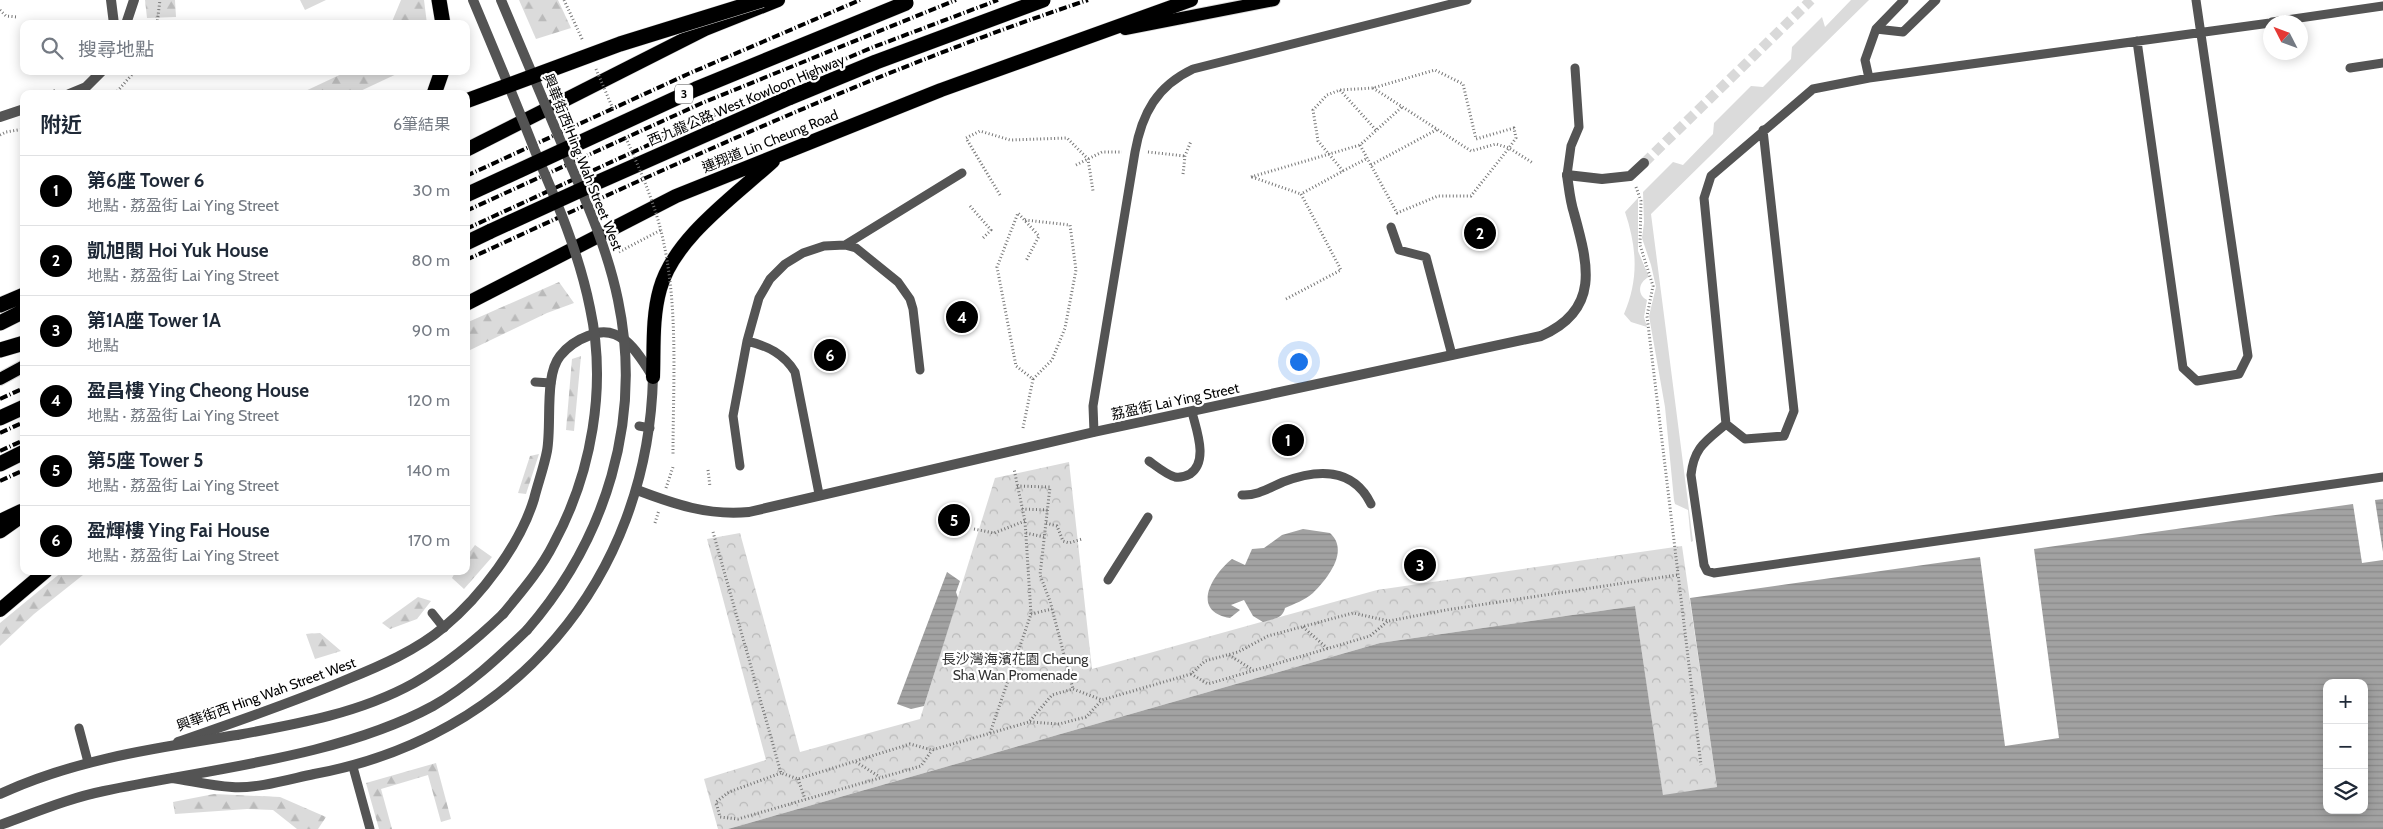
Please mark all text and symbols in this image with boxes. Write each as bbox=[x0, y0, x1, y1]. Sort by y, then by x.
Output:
north arrow bbox=[2263, 15, 2308, 60]
search box bbox=[20, 20, 470, 75]
icon: search bbox=[38, 34, 66, 62]
text: 搜尋地點 bbox=[78, 38, 154, 61]
street label: 西九龍公路 West Kowloon Highway bbox=[645, 50, 847, 150]
street label: 興華街西 Hing Wah Street West bbox=[539, 71, 627, 253]
road number: 3 bbox=[675, 85, 693, 104]
street label: 連翔道 Lin Cheung Road bbox=[699, 105, 841, 177]
text: 附近 bbox=[40, 112, 82, 137]
text: 6筆結果 bbox=[393, 115, 450, 134]
text: 第6座 Tower 6 bbox=[87, 169, 205, 192]
text: 1 bbox=[53, 181, 59, 200]
text: 30 m bbox=[413, 181, 450, 200]
text: 地點 · 荔盈街 Lai Ying Street bbox=[87, 196, 279, 215]
pin: 2 bbox=[1464, 214, 1496, 252]
text: 凱旭閣 Hoi Yuk House bbox=[87, 239, 269, 262]
text: 2 bbox=[52, 251, 60, 270]
text: 80 m bbox=[412, 251, 450, 270]
text: 地點 · 荔盈街 Lai Ying Street bbox=[87, 266, 279, 285]
pin: 4 bbox=[946, 298, 978, 336]
text: 第1A座 Tower 1A bbox=[87, 309, 221, 332]
text: 3 bbox=[52, 321, 60, 340]
text: 90 m bbox=[412, 321, 450, 340]
text: 地點 bbox=[87, 336, 119, 355]
pin: 6 bbox=[814, 336, 846, 374]
your location bbox=[1286, 349, 1312, 375]
text: 盈昌樓 Ying Cheong House bbox=[87, 379, 309, 402]
street label: 荔盈街 Lai Ying Street bbox=[1109, 379, 1241, 423]
text: 4 bbox=[51, 391, 61, 410]
text: 120 m bbox=[408, 391, 450, 410]
text: 地點 · 荔盈街 Lai Ying Street bbox=[87, 406, 279, 425]
pin: 1 bbox=[1272, 421, 1304, 459]
text: 第5座 Tower 5 bbox=[87, 449, 204, 472]
text: 5 bbox=[52, 461, 60, 480]
text: 140 m bbox=[407, 461, 450, 480]
text: 地點 · 荔盈街 Lai Ying Street bbox=[87, 476, 279, 495]
pin: 5 bbox=[938, 501, 970, 539]
text: 盈輝樓 Ying Fai House bbox=[87, 519, 270, 542]
text: 6 bbox=[52, 531, 61, 550]
text: 170 m bbox=[408, 531, 450, 550]
text: 地點 · 荔盈街 Lai Ying Street bbox=[87, 546, 279, 565]
pin: 3 bbox=[1404, 546, 1436, 584]
park label: 長沙灣海濱花園 Cheung Sha Wan Promenade bbox=[942, 650, 1089, 684]
street label: 興華街西 Hing Wah Street West bbox=[174, 653, 358, 735]
map controls bbox=[2323, 679, 2368, 814]
button: + bbox=[2323, 679, 2368, 724]
button: − bbox=[2323, 724, 2368, 769]
button: layers bbox=[2323, 769, 2368, 814]

